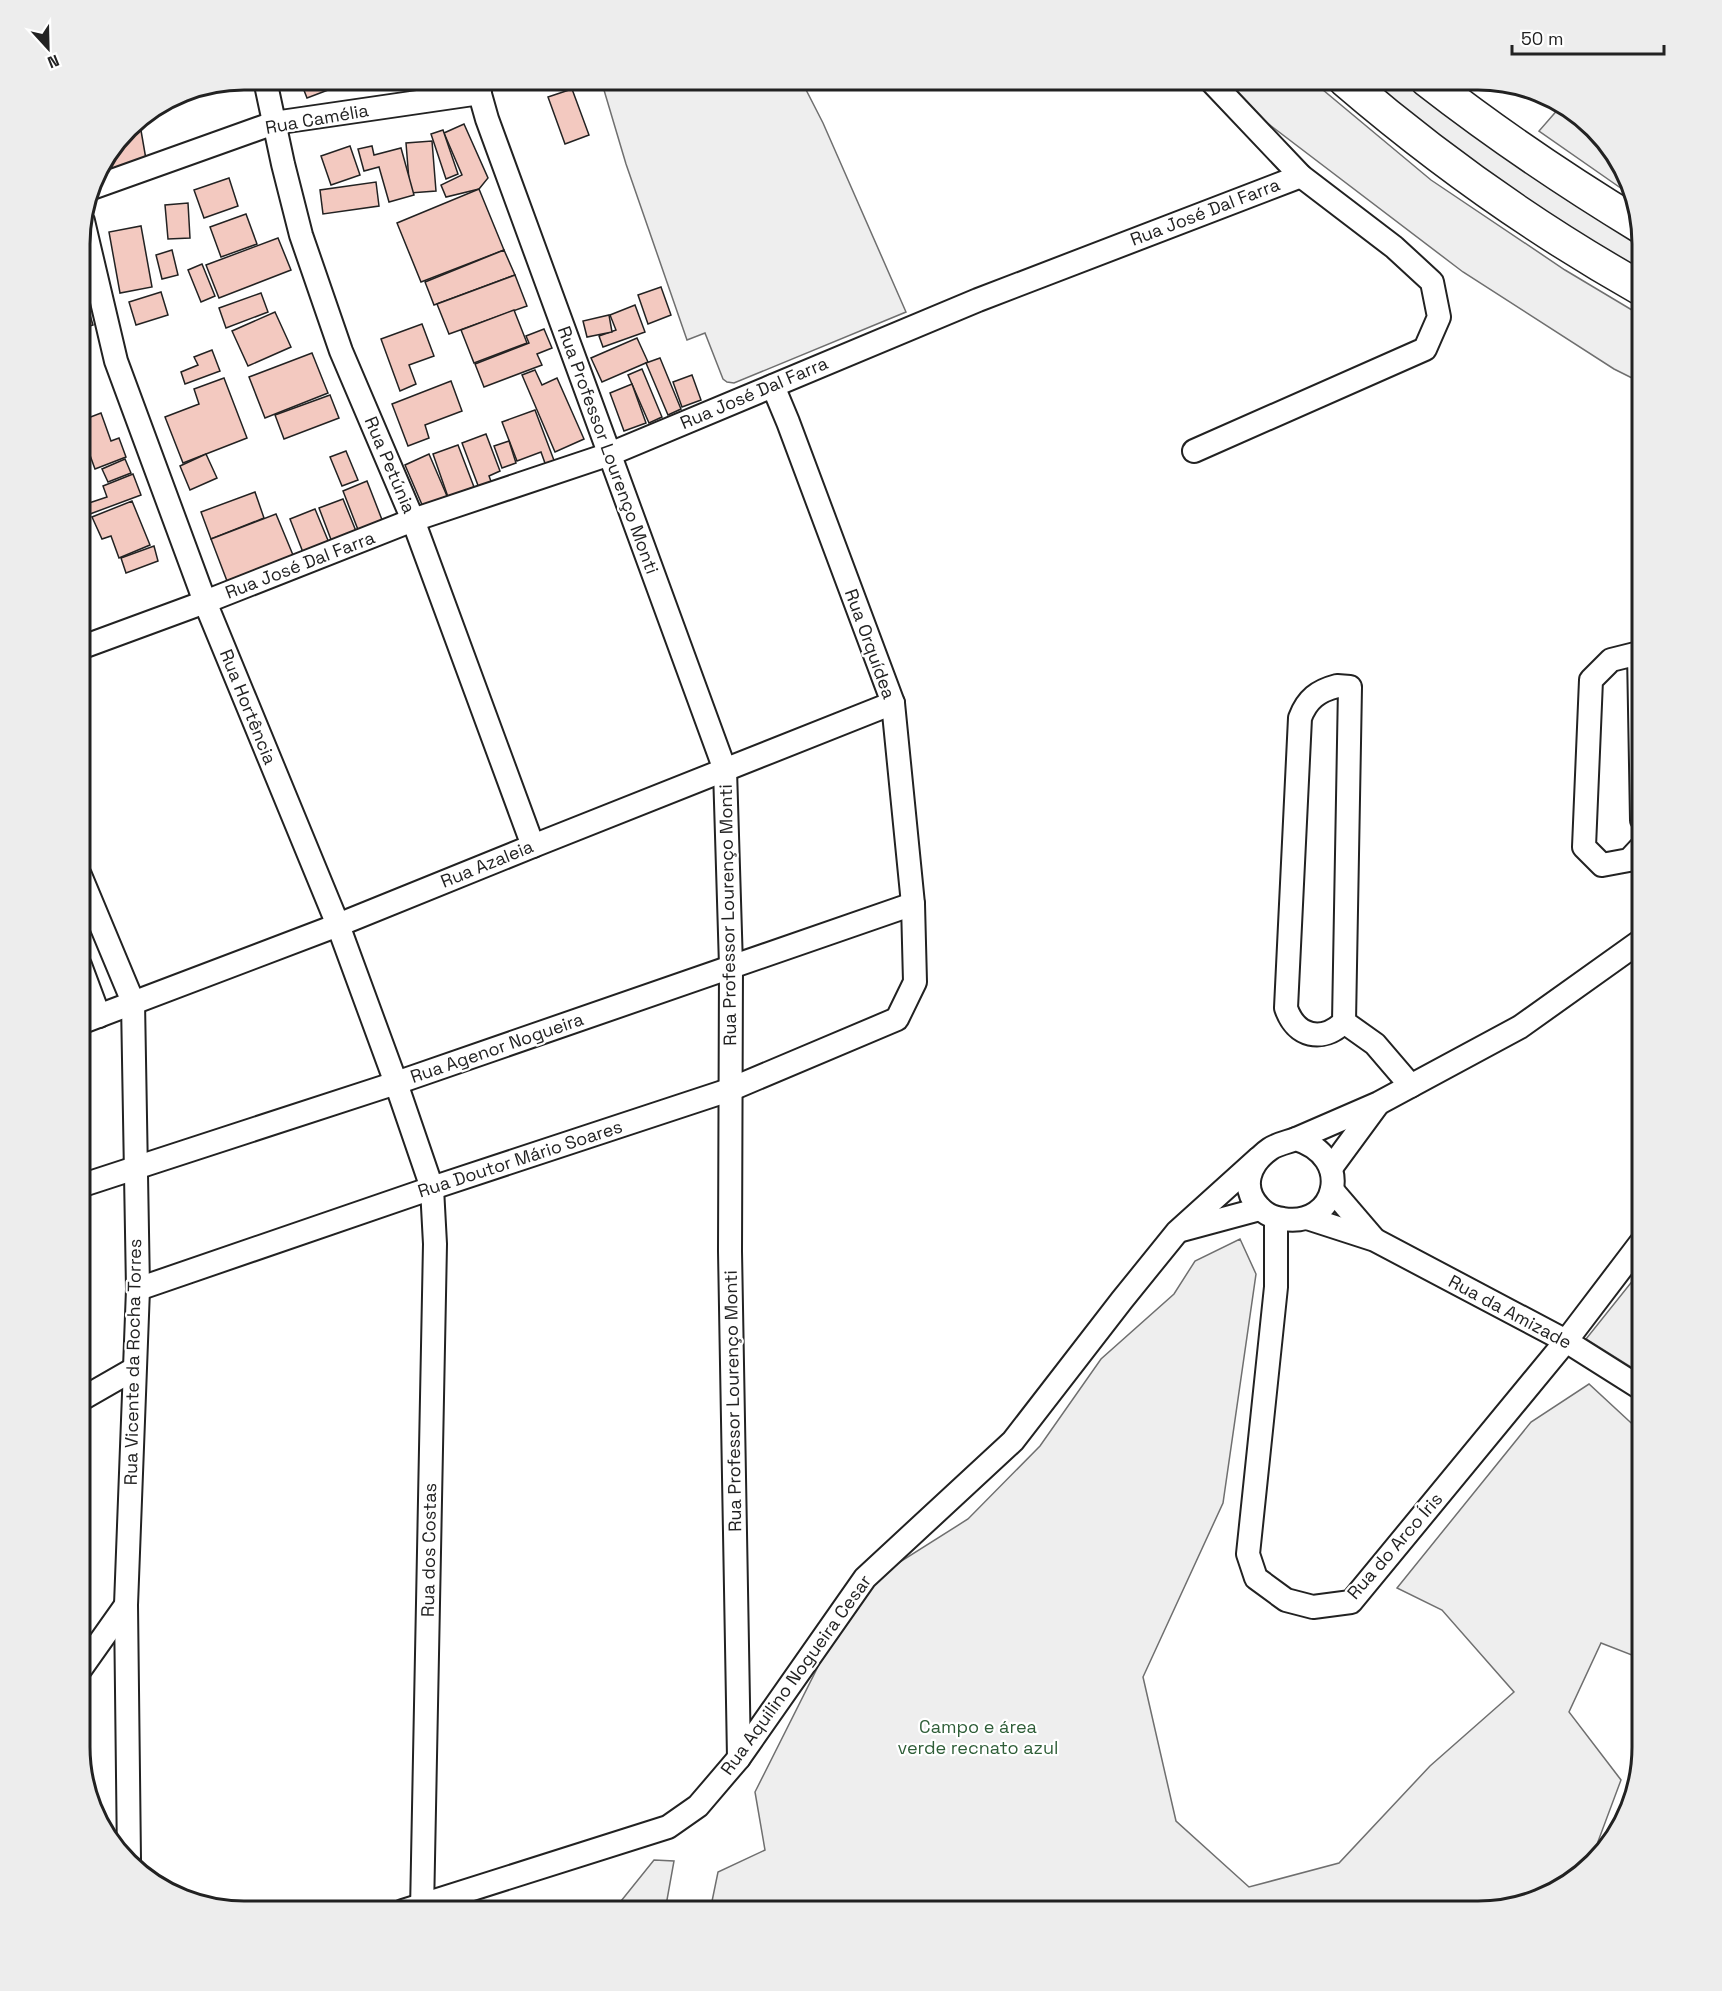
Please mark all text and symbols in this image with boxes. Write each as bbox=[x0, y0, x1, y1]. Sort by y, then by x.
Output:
north arrow bbox=[18, 18, 78, 78]
scale bar bbox=[1512, 18, 1664, 56]
text: 50 m bbox=[1521, 27, 1563, 50]
text: N bbox=[45, 50, 62, 73]
street label: Rua Camélia bbox=[263, 98, 370, 139]
street label: Rua José Dal Farra bbox=[1127, 172, 1283, 251]
street label: Rua Professor Lourenço Monti bbox=[553, 323, 664, 577]
street label: Rua José Dal Farra bbox=[676, 351, 831, 434]
street label: Rua Petúnia bbox=[360, 413, 421, 517]
street label: Rua José Dal Farra bbox=[222, 525, 378, 604]
street label: Rua Orquídea bbox=[840, 586, 901, 702]
street label: Rua Hortência bbox=[215, 646, 282, 768]
street label: Rua Professor Lourenço Monti bbox=[714, 784, 741, 1046]
street label: Rua Azaleia bbox=[437, 835, 537, 893]
street label: Rua Agenor Nogueira bbox=[407, 1007, 587, 1088]
street label: Rua Doutor Mário Soares bbox=[415, 1115, 625, 1203]
street label: Rua Vicente da Rocha Torres bbox=[119, 1238, 146, 1486]
street label: Rua da Amizade bbox=[1445, 1269, 1576, 1354]
street label: Rua Professor Lourenço Monti bbox=[719, 1270, 746, 1532]
street label: Rua dos Costas bbox=[416, 1483, 441, 1617]
street label: Rua do Arco Íris bbox=[1342, 1488, 1447, 1604]
street label: Rua Aquilino Nogueira Cesar bbox=[715, 1570, 876, 1779]
park label: Campo e área verde recnato azul bbox=[898, 1715, 1058, 1759]

